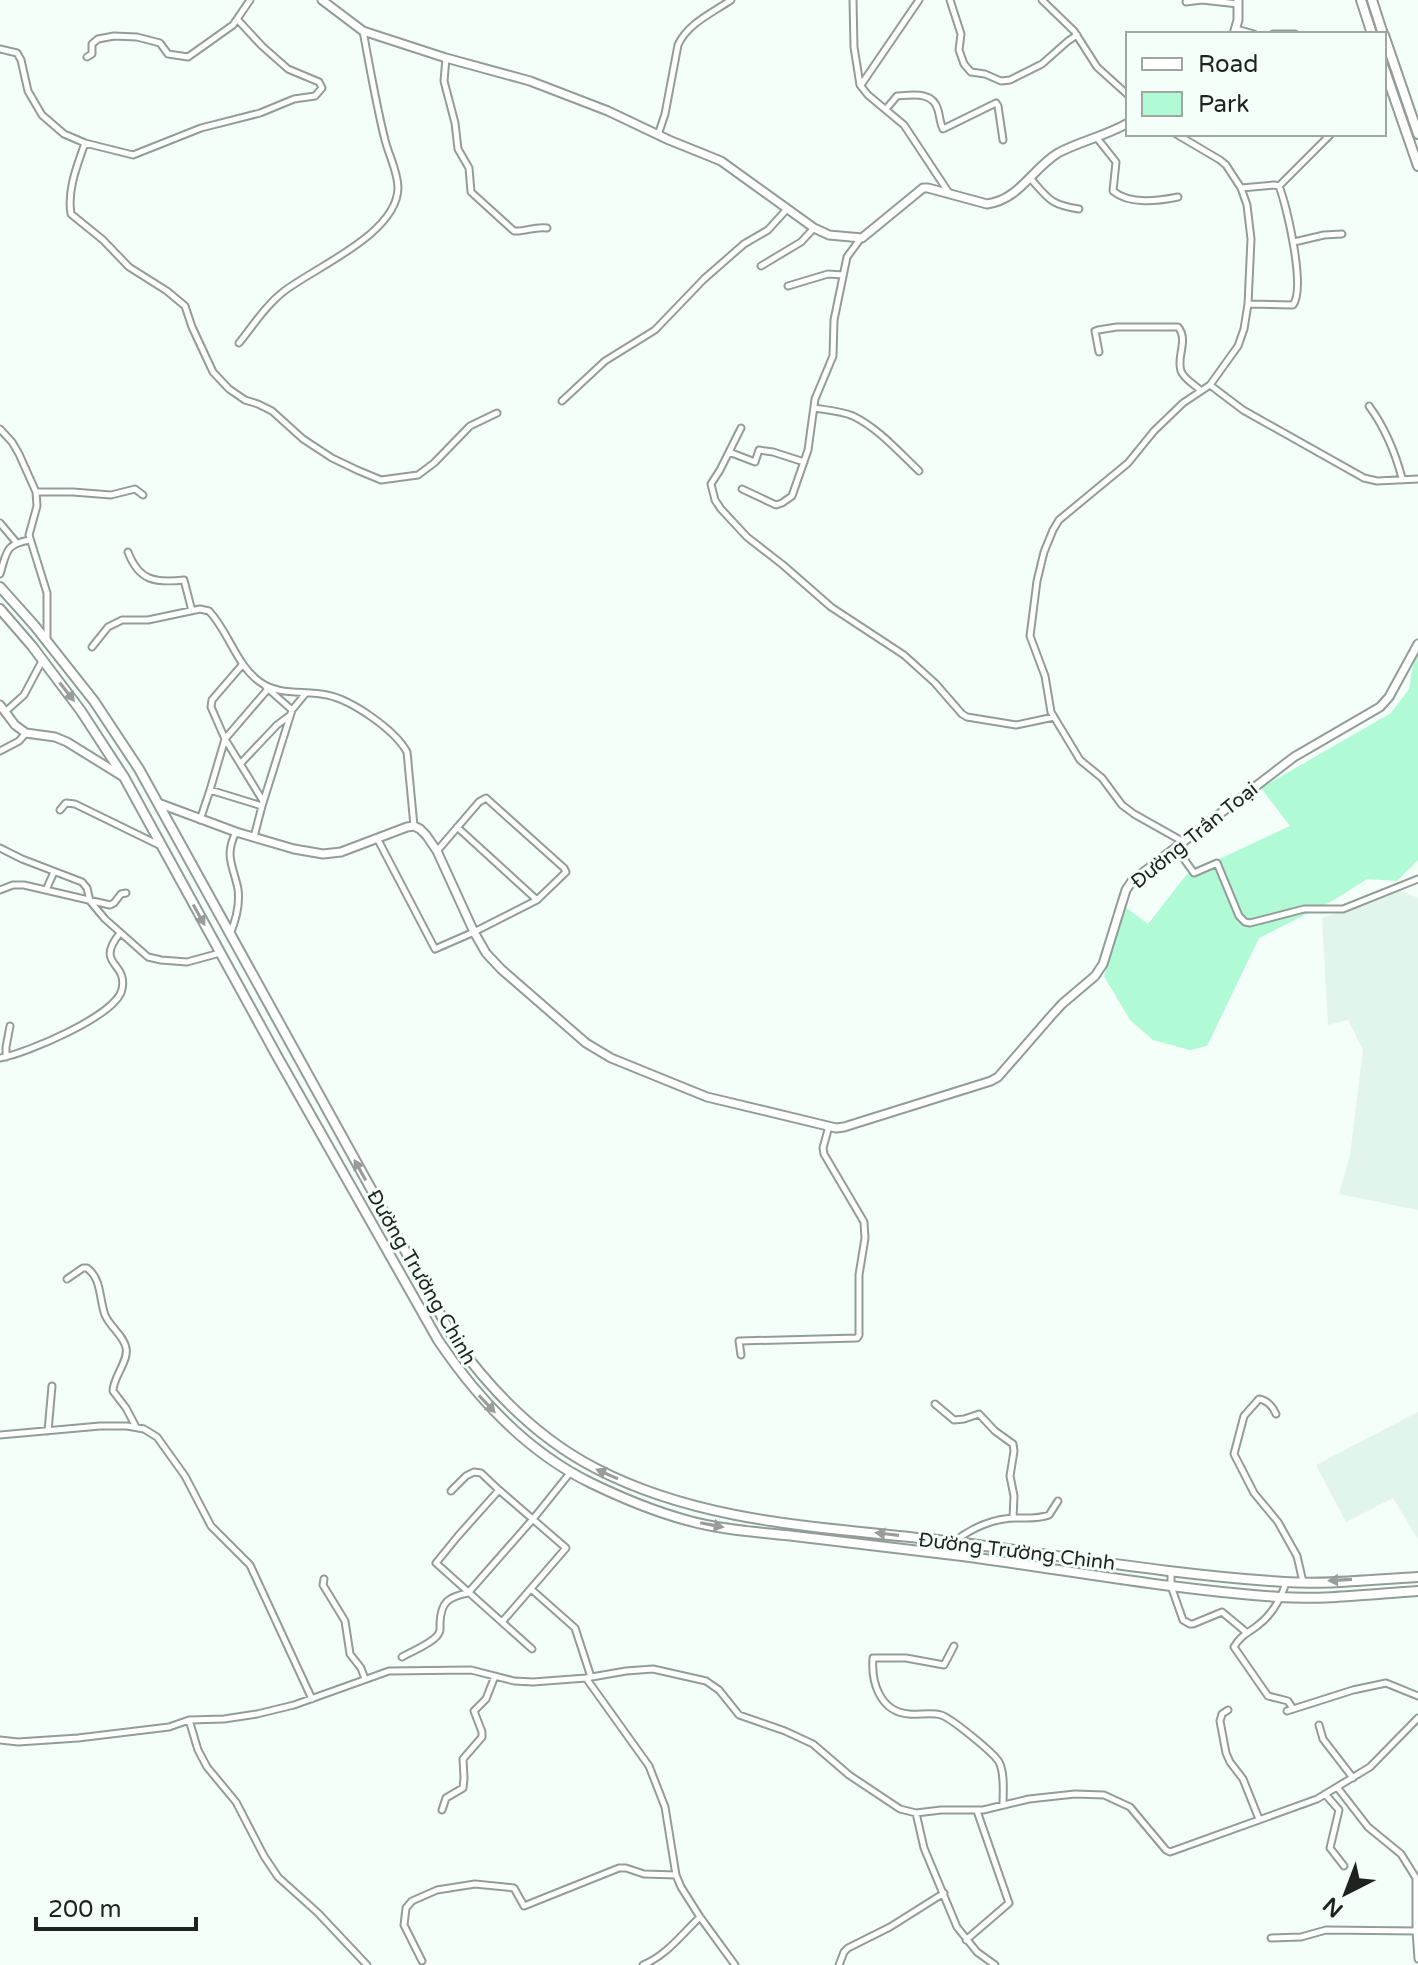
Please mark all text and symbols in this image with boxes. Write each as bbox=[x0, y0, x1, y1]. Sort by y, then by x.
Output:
legend bbox=[1126, 32, 1386, 136]
text: Road bbox=[1198, 50, 1258, 79]
text: Park bbox=[1198, 90, 1249, 119]
one-way arrow bbox=[58, 682, 74, 702]
street label: Đường Trần Toại bbox=[1126, 777, 1263, 894]
one-way arrow bbox=[192, 904, 206, 926]
one-way arrow bbox=[353, 1159, 367, 1181]
street label: Đường Trường Chinh bbox=[361, 1186, 481, 1369]
one-way arrow bbox=[478, 1394, 496, 1413]
one-way arrow bbox=[596, 1467, 619, 1481]
one-way arrow bbox=[700, 1520, 725, 1532]
one-way arrow bbox=[874, 1528, 899, 1541]
street label: Đường Trường Chinh bbox=[917, 1528, 1117, 1576]
one-way arrow bbox=[1327, 1574, 1352, 1587]
north arrow bbox=[1306, 1853, 1386, 1933]
scale bar bbox=[36, 1881, 196, 1931]
text: N bbox=[1318, 1892, 1349, 1923]
text: 200 m bbox=[48, 1895, 122, 1924]

